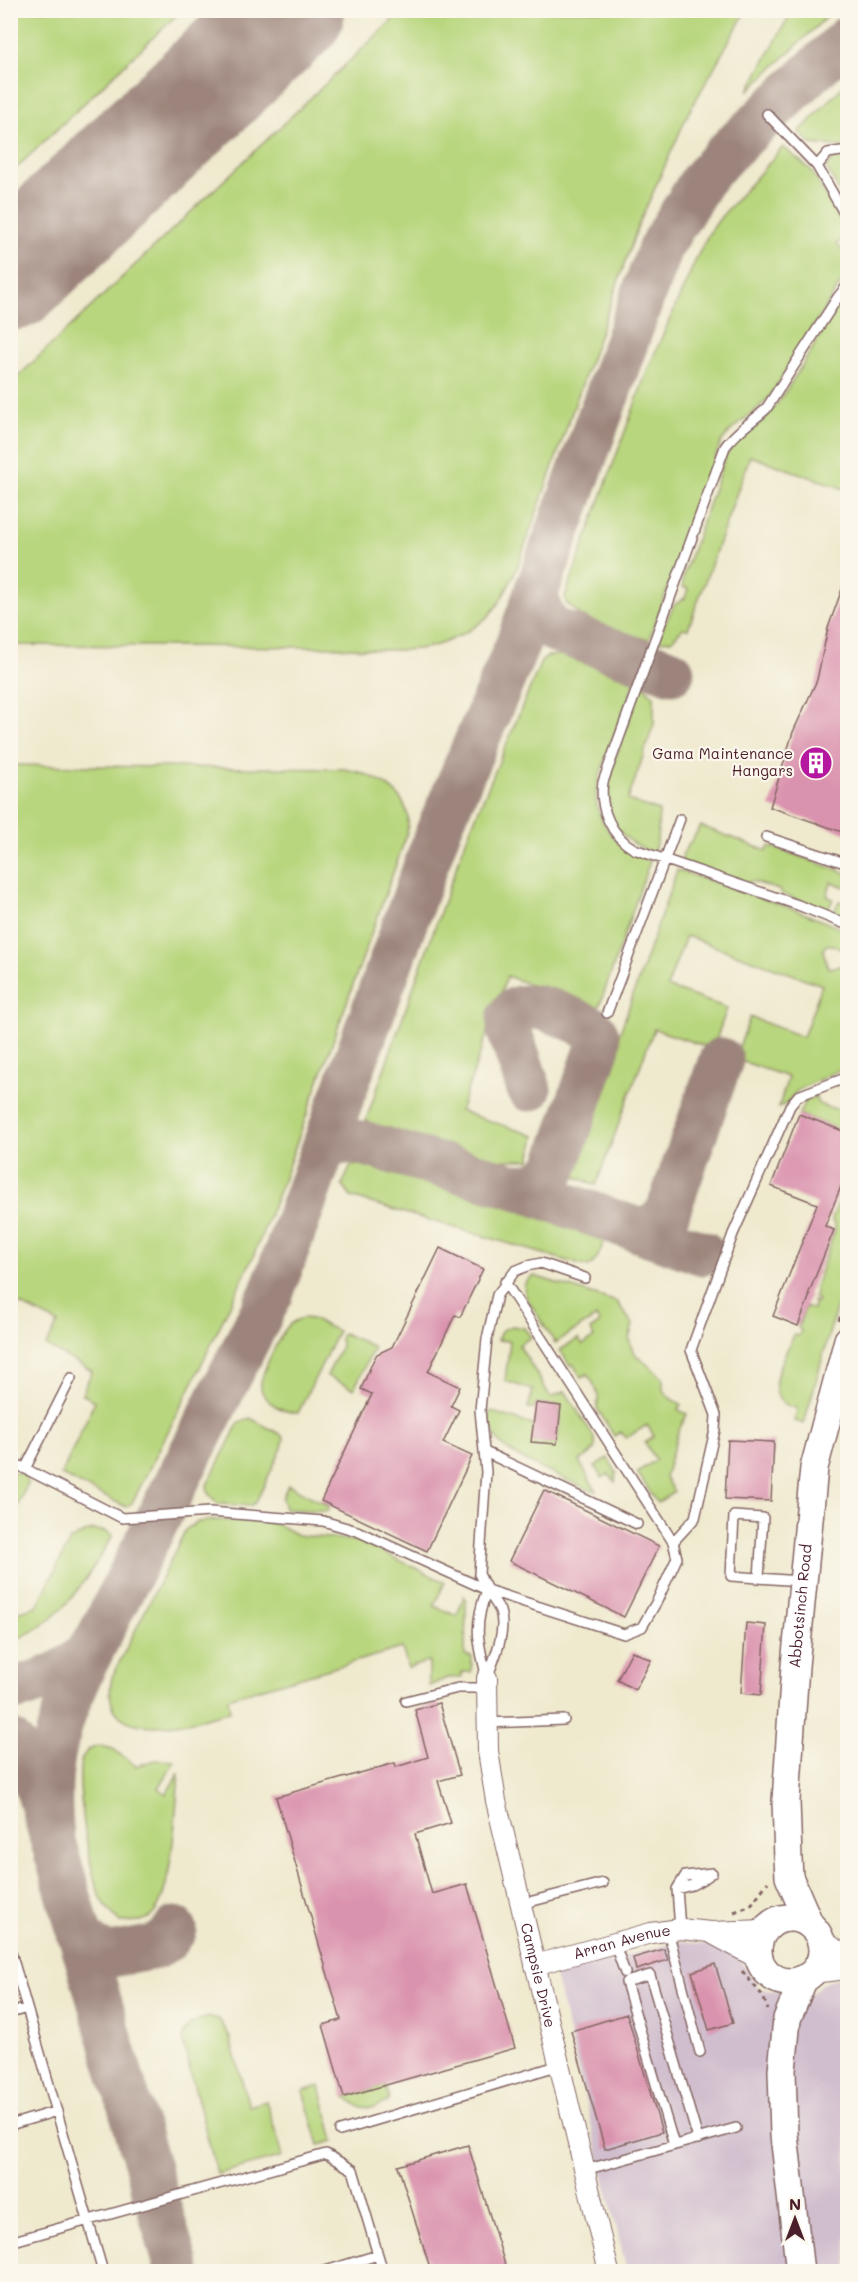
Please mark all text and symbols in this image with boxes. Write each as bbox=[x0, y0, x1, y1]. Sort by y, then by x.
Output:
place label: Gama Maintenance Hangars bbox=[652, 743, 793, 780]
building icon: Gama Maintenance Hangars bbox=[798, 745, 834, 781]
street label: Abbotsinch Road bbox=[784, 1543, 816, 1669]
street label: Arran Avenue bbox=[571, 1919, 672, 1963]
street label: Campsie Drive bbox=[517, 1921, 561, 2030]
north arrow bbox=[765, 2189, 825, 2249]
text: N bbox=[789, 2193, 801, 2214]

